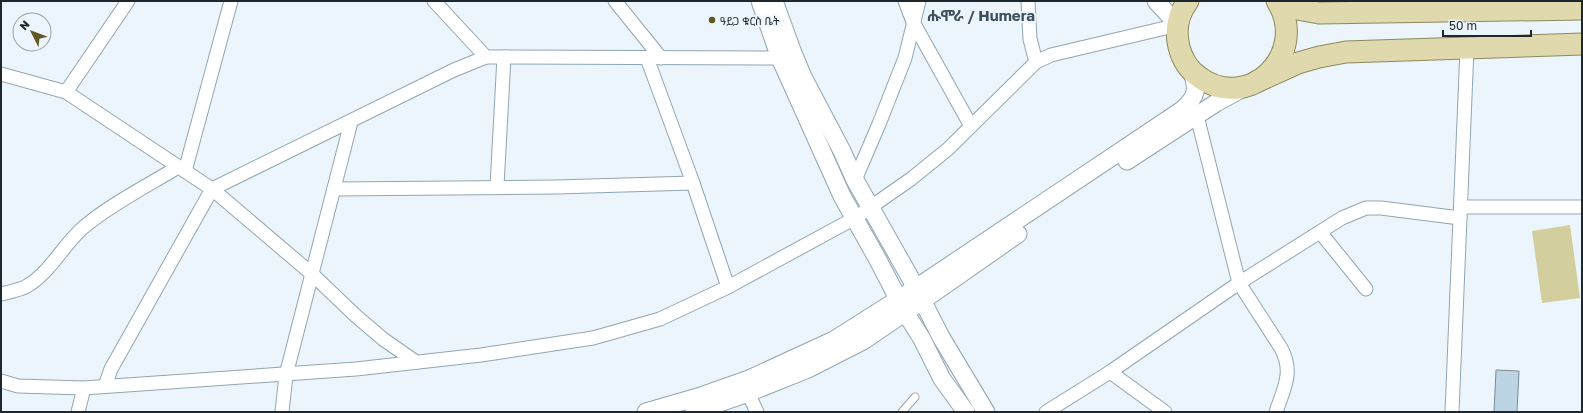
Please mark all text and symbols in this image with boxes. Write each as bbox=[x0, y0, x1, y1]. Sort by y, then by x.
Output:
district label: ሑሞራ / Humera bbox=[927, 6, 1035, 24]
north arrow bbox=[12, 12, 52, 52]
scale bar bbox=[1443, 12, 1531, 38]
place label: ዓይጋ ቁርስ ቤት bbox=[720, 14, 780, 27]
marker: ዓይጋ ቁርስ ቤት bbox=[707, 15, 717, 25]
text: N bbox=[17, 18, 32, 32]
text: 50 m bbox=[1449, 18, 1477, 33]

